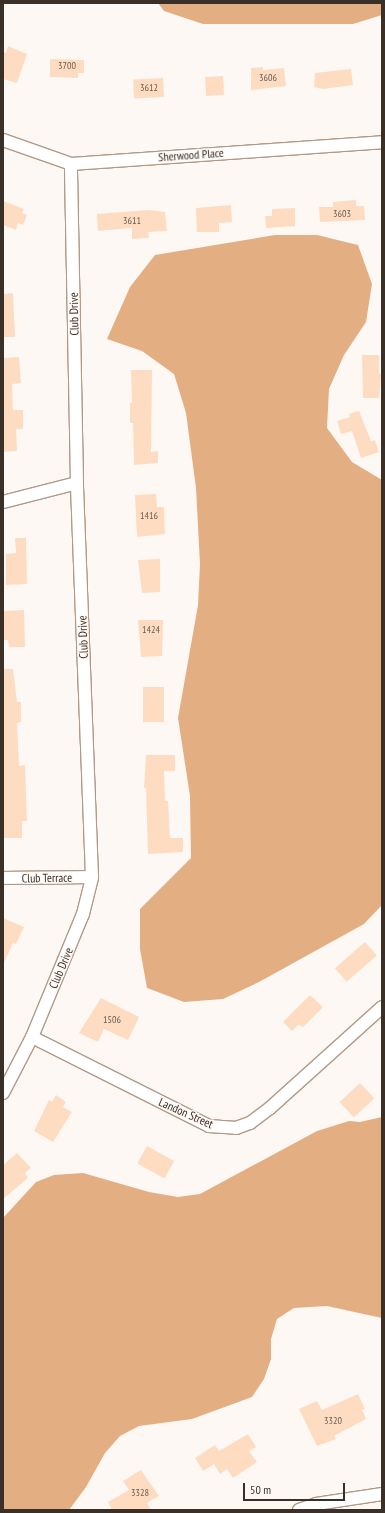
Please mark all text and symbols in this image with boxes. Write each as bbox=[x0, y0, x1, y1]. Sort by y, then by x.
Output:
house number: 3700 bbox=[58, 60, 76, 72]
house number: 3606 bbox=[259, 72, 277, 84]
house number: 3612 bbox=[140, 82, 158, 94]
street label: Sherwood Place bbox=[158, 146, 224, 164]
house number: 3603 bbox=[333, 208, 351, 220]
house number: 3611 bbox=[123, 215, 141, 227]
street label: Club Drive bbox=[66, 292, 82, 336]
house number: 1416 bbox=[140, 510, 158, 522]
street label: Club Drive bbox=[75, 615, 91, 659]
house number: 1424 bbox=[142, 624, 160, 636]
street label: Club Terrace bbox=[22, 870, 72, 886]
street label: Club Drive bbox=[46, 945, 76, 991]
house number: 1506 bbox=[103, 1014, 121, 1026]
street label: Landon Street bbox=[157, 1095, 215, 1131]
house number: 3320 bbox=[324, 1415, 342, 1427]
scale bar bbox=[245, 1475, 347, 1501]
text: 50 m bbox=[250, 1482, 271, 1497]
house number: 3328 bbox=[131, 1487, 149, 1499]

